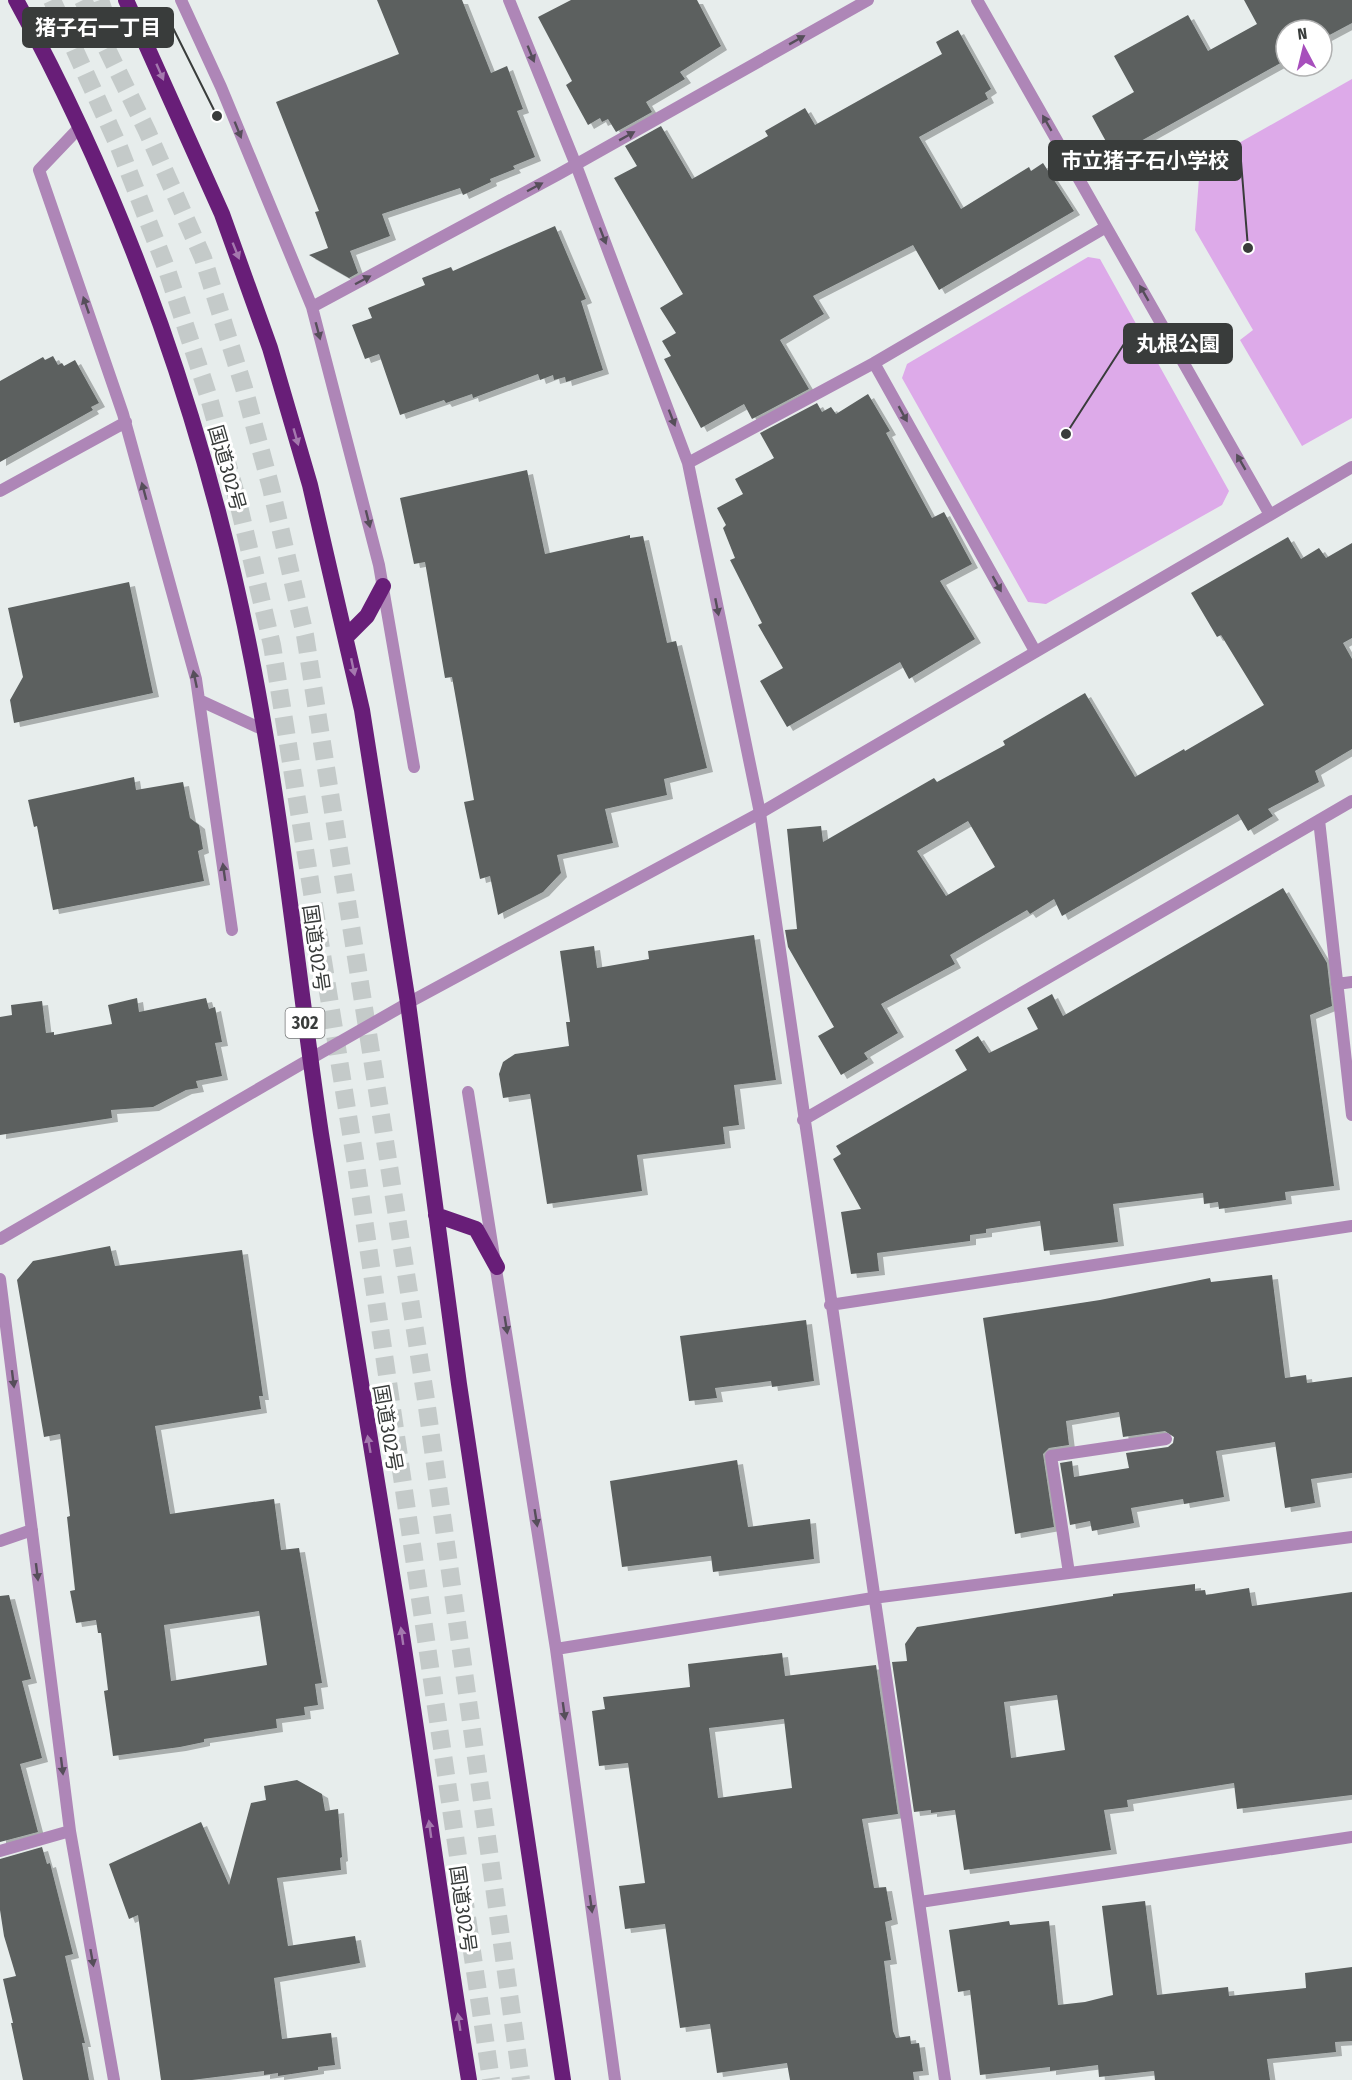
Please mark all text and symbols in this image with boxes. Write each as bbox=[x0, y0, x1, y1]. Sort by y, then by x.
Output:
callout: 猪子石一丁目 bbox=[23, 8, 173, 47]
text: 猪子石一丁目 bbox=[35, 15, 161, 41]
north arrow bbox=[1274, 18, 1334, 78]
text: N bbox=[1296, 24, 1308, 44]
one-way arrow bbox=[789, 35, 806, 45]
one-way arrow bbox=[527, 45, 536, 63]
one-way arrow bbox=[156, 63, 165, 81]
one-way arrow bbox=[1042, 114, 1052, 131]
one-way arrow bbox=[233, 122, 243, 140]
one-way arrow bbox=[619, 131, 636, 141]
callout: 市立猪子石小学校 bbox=[1049, 141, 1241, 180]
text: 市立猪子石小学校 bbox=[1061, 148, 1229, 174]
one-way arrow bbox=[527, 182, 544, 192]
one-way arrow bbox=[598, 227, 608, 245]
one-way arrow bbox=[231, 243, 241, 261]
one-way arrow bbox=[355, 275, 372, 284]
one-way arrow bbox=[1139, 284, 1149, 301]
one-way arrow bbox=[80, 296, 90, 314]
one-way arrow bbox=[314, 322, 323, 340]
callout: 丸根公園 bbox=[1124, 324, 1232, 363]
text: 丸根公園 bbox=[1136, 331, 1220, 357]
one-way arrow bbox=[898, 406, 908, 423]
one-way arrow bbox=[667, 409, 677, 427]
street label: 国道302号 bbox=[203, 422, 251, 514]
one-way arrow bbox=[292, 428, 302, 446]
one-way arrow bbox=[1236, 453, 1246, 470]
one-way arrow bbox=[139, 482, 149, 500]
one-way arrow bbox=[363, 510, 373, 529]
one-way arrow bbox=[992, 576, 1003, 592]
one-way arrow bbox=[713, 598, 722, 617]
one-way arrow bbox=[348, 658, 358, 676]
one-way arrow bbox=[190, 669, 199, 688]
one-way arrow bbox=[219, 862, 228, 881]
street label: 国道302号 bbox=[298, 903, 334, 993]
road number: 302 bbox=[286, 1008, 324, 1038]
one-way arrow bbox=[502, 1315, 511, 1334]
one-way arrow bbox=[8, 1369, 17, 1388]
street label: 国道302号 bbox=[369, 1383, 407, 1473]
one-way arrow bbox=[364, 1435, 373, 1454]
one-way arrow bbox=[531, 1508, 540, 1527]
one-way arrow bbox=[33, 1563, 42, 1582]
one-way arrow bbox=[397, 1627, 406, 1646]
one-way arrow bbox=[560, 1701, 569, 1720]
one-way arrow bbox=[57, 1756, 66, 1775]
one-way arrow bbox=[426, 1820, 435, 1839]
street label: 国道302号 bbox=[445, 1864, 481, 1954]
one-way arrow bbox=[586, 1894, 595, 1913]
one-way arrow bbox=[88, 1949, 97, 1968]
one-way arrow bbox=[455, 2013, 464, 2032]

